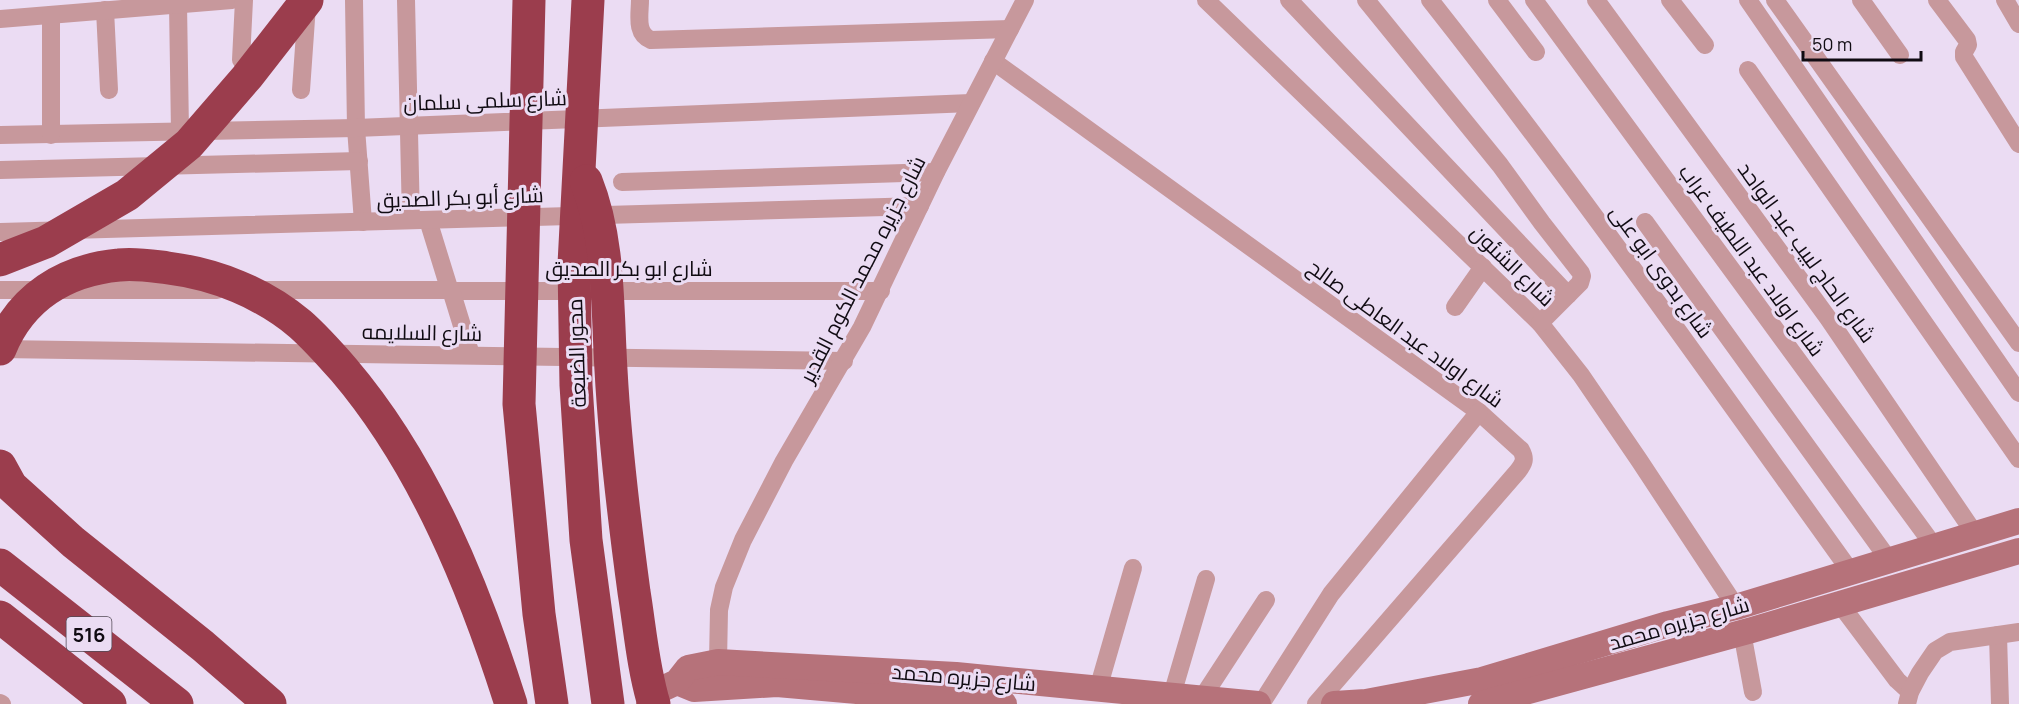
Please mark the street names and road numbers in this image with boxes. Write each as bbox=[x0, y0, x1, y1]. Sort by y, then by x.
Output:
street label: شارع سلمى سلمان bbox=[403, 83, 567, 118]
street label: شارع جزيره محمد الكوم القدير bbox=[792, 151, 932, 389]
street label: شارع الحاج لبيب عبد الواحد bbox=[1731, 156, 1882, 349]
street label: شارع اولاد عبد اللطيف غراب bbox=[1672, 158, 1831, 362]
street label: شارع أبو بكر الصديق bbox=[376, 180, 544, 215]
street label: شارع بدوى ابو على bbox=[1603, 199, 1720, 344]
street label: شارع الشئون bbox=[1464, 218, 1561, 313]
street label: شارع اولاد عبد العاطى صالح bbox=[1302, 252, 1510, 414]
street label: شارع ابو بكر الصديق bbox=[545, 254, 713, 283]
street label: محور الضبعة bbox=[560, 298, 592, 408]
street label: شارع السلايمه bbox=[362, 317, 482, 348]
street label: شارع جزيره محمد bbox=[1606, 590, 1753, 657]
road number: 516 bbox=[66, 617, 112, 651]
street label: شارع جزيره محمد bbox=[891, 657, 1037, 698]

